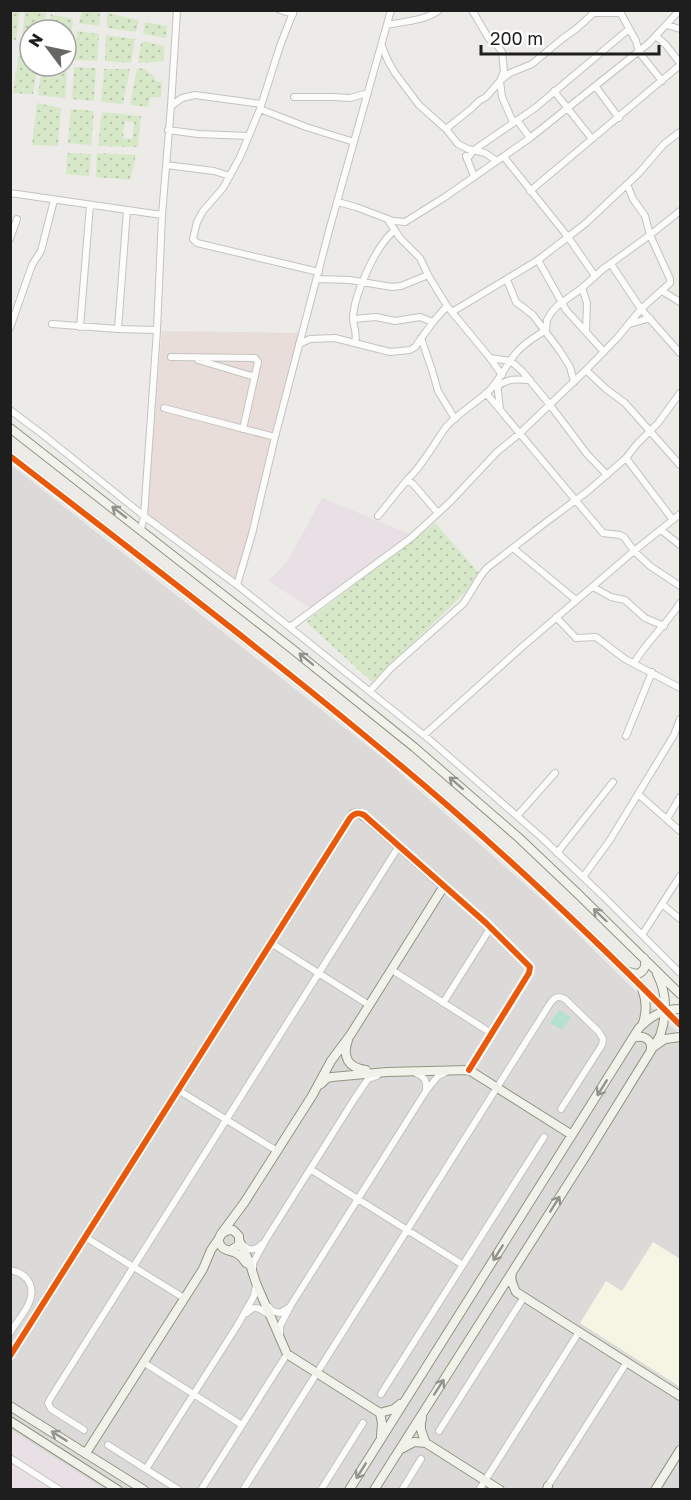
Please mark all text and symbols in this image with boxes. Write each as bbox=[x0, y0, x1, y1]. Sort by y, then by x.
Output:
north arrow bbox=[18, 18, 78, 78]
scale bar bbox=[481, 18, 660, 56]
text: 200 m bbox=[490, 27, 543, 49]
text: N bbox=[24, 30, 47, 51]
one-way arrow bbox=[112, 506, 128, 519]
one-way arrow bbox=[298, 652, 314, 665]
one-way arrow bbox=[449, 776, 464, 790]
one-way arrow bbox=[592, 907, 607, 922]
one-way arrow bbox=[595, 1079, 607, 1096]
one-way arrow bbox=[549, 1197, 561, 1213]
one-way arrow bbox=[491, 1244, 503, 1261]
one-way arrow bbox=[433, 1379, 445, 1396]
one-way arrow bbox=[51, 1430, 68, 1442]
one-way arrow bbox=[354, 1463, 367, 1480]

